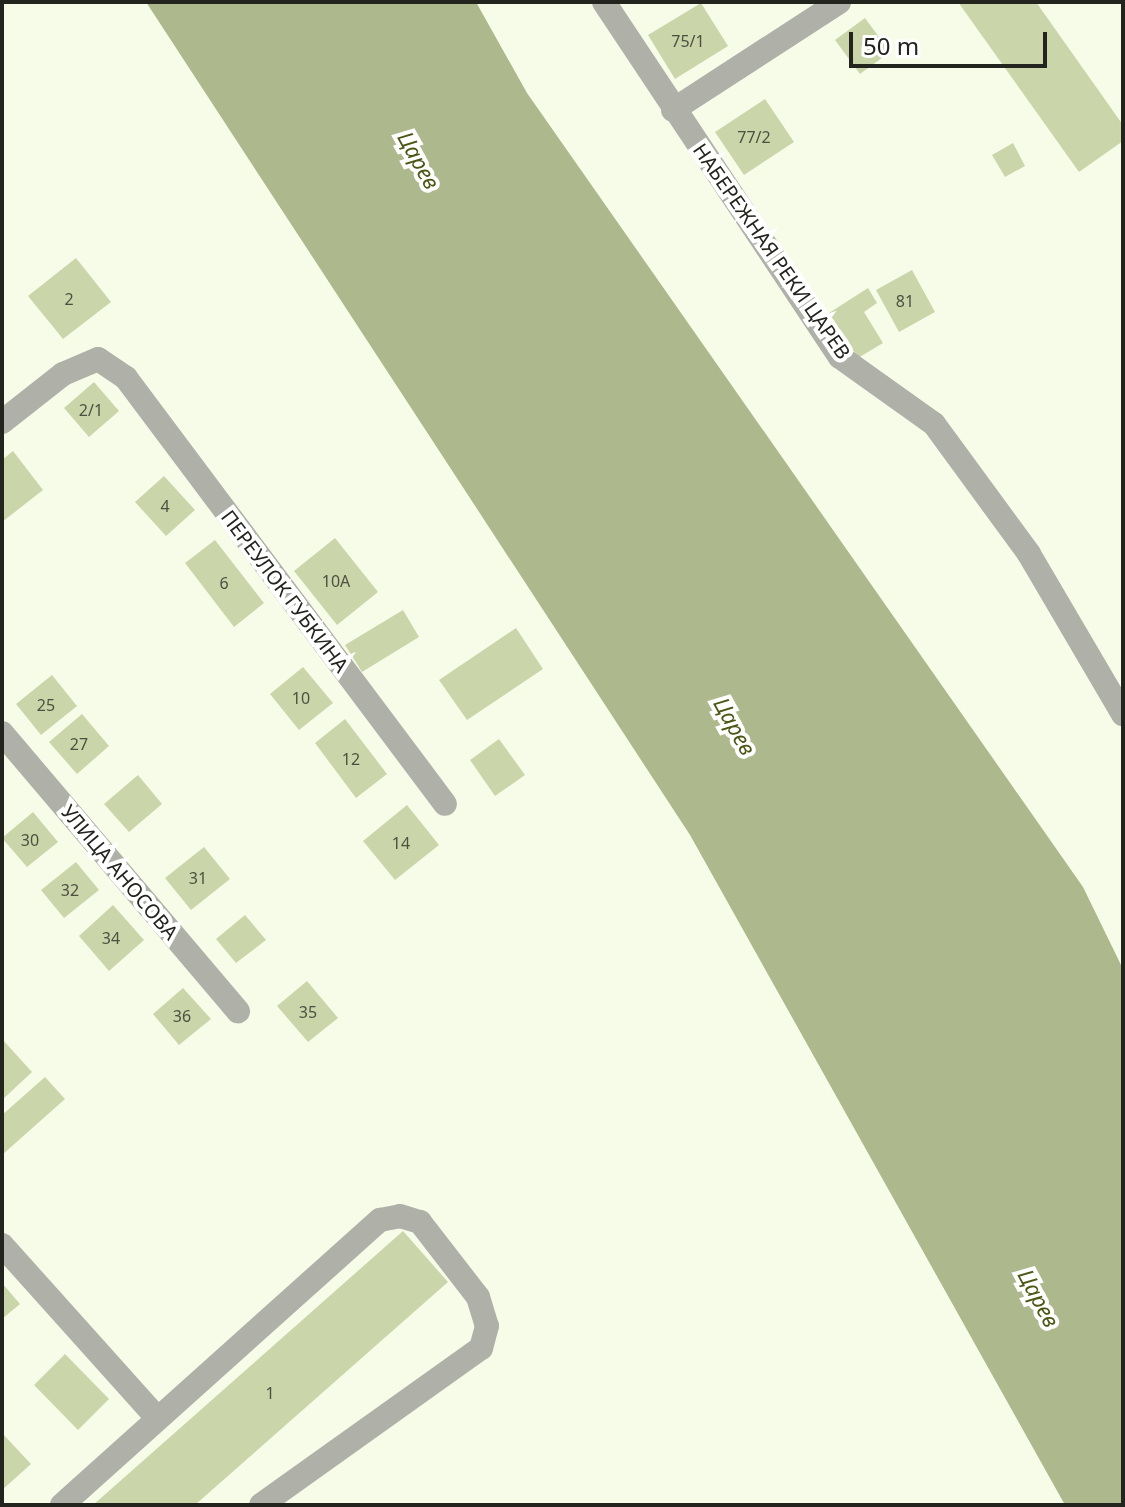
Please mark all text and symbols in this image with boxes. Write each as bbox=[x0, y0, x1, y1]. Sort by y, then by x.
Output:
scale bar bbox=[853, 16, 1051, 66]
text: 50 m bbox=[863, 29, 919, 62]
house number: 75/1 bbox=[671, 31, 705, 51]
water label: Царев bbox=[392, 127, 446, 193]
house number: 77/2 bbox=[737, 127, 771, 147]
street label: НАБЕРЕЖНАЯ РЕКИ ЦАРЕВ bbox=[688, 139, 856, 363]
house number: 2 bbox=[64, 289, 74, 309]
house number: 81 bbox=[896, 291, 914, 311]
house number: 2/1 bbox=[79, 400, 103, 420]
house number: 4 bbox=[160, 496, 170, 516]
street label: ПЕРЕУЛОК ГУБКИНА bbox=[216, 505, 354, 677]
house number: 10А bbox=[322, 571, 350, 591]
house number: 6 bbox=[219, 573, 229, 593]
house number: 10 bbox=[292, 688, 310, 708]
water label: Царев bbox=[708, 693, 762, 759]
house number: 25 bbox=[37, 695, 55, 715]
house number: 27 bbox=[70, 734, 88, 754]
house number: 12 bbox=[342, 749, 360, 769]
street label: УЛИЦА АНОСОВА bbox=[57, 800, 183, 944]
house number: 30 bbox=[21, 830, 39, 850]
house number: 14 bbox=[392, 833, 410, 853]
house number: 31 bbox=[189, 868, 207, 888]
house number: 32 bbox=[61, 880, 79, 900]
house number: 34 bbox=[102, 928, 120, 948]
house number: 35 bbox=[299, 1002, 317, 1022]
house number: 36 bbox=[173, 1006, 191, 1026]
water label: Царев bbox=[1013, 1264, 1065, 1332]
house number: 1 bbox=[265, 1383, 275, 1403]

